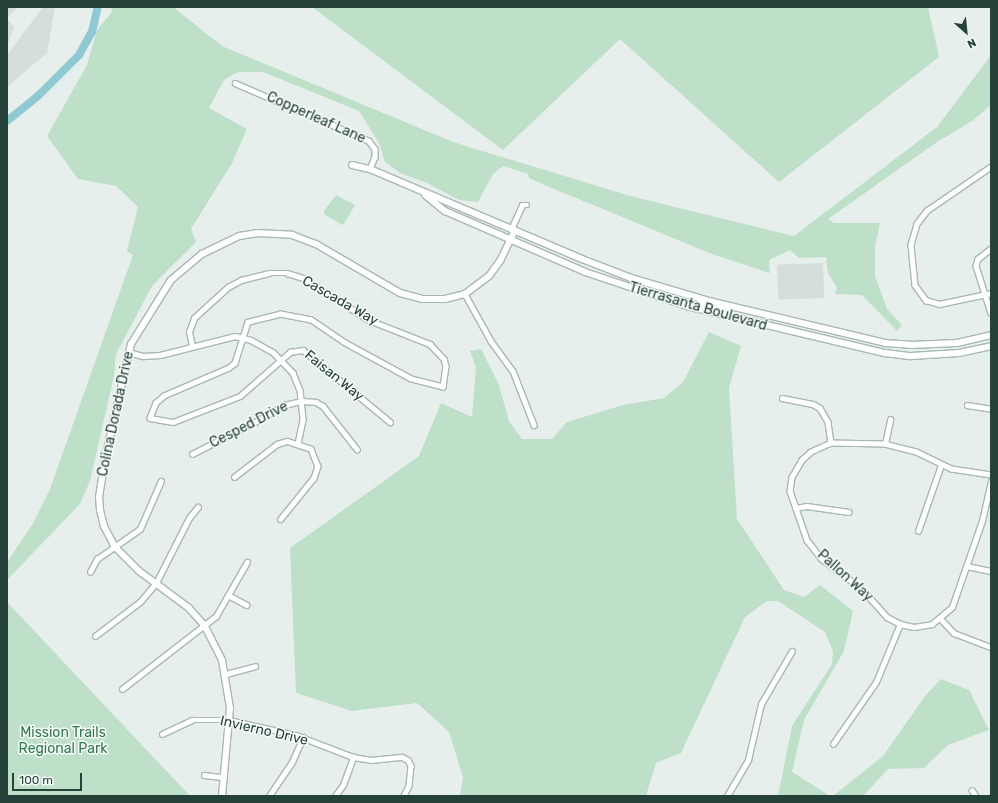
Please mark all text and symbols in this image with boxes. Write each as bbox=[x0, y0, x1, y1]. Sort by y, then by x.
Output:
north arrow bbox=[946, 12, 986, 52]
text: N bbox=[965, 36, 978, 51]
street label: Copperleaf Lane bbox=[264, 89, 368, 147]
street label: Cascada Way bbox=[299, 272, 381, 330]
street label: Tierrasanta Boulevard bbox=[627, 279, 769, 335]
street label: Faisan Way bbox=[301, 347, 367, 405]
street label: Colina Dorada Drive bbox=[95, 350, 137, 478]
street label: Cesped Drive bbox=[207, 398, 291, 452]
street label: Pallon Way bbox=[814, 546, 876, 606]
street label: Invierno Drive bbox=[218, 713, 310, 749]
park label: Mission Trails Regional Park bbox=[19, 725, 107, 758]
scale bar bbox=[14, 765, 84, 791]
text: 100 m bbox=[19, 773, 53, 787]

